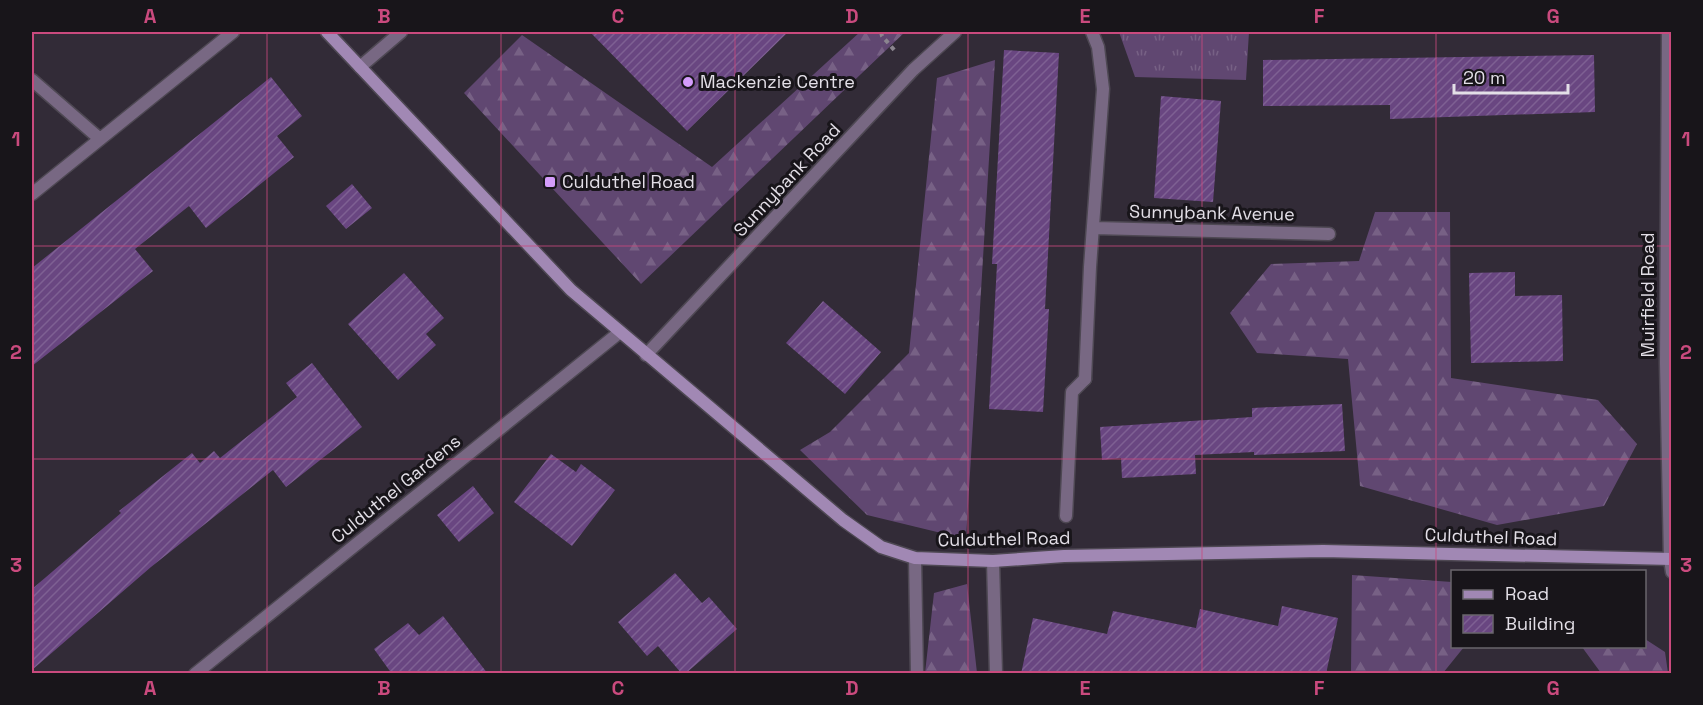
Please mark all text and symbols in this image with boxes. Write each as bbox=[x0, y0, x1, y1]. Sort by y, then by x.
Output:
text: A bbox=[144, 3, 157, 29]
text: B bbox=[377, 3, 391, 29]
text: C bbox=[612, 3, 625, 29]
text: D bbox=[845, 3, 859, 29]
text: E bbox=[1079, 3, 1091, 29]
text: F bbox=[1314, 3, 1325, 29]
text: G bbox=[1546, 3, 1560, 29]
scale bar bbox=[1454, 57, 1568, 95]
text: 20 m bbox=[1463, 66, 1506, 89]
place label: Mackenzie Centre bbox=[700, 70, 855, 93]
marker: Mackenzie Centre bbox=[681, 75, 695, 89]
street label: Sunnybank Road bbox=[728, 118, 845, 241]
text: 1 bbox=[11, 126, 21, 152]
text: 1 bbox=[1681, 126, 1691, 152]
place label: Culduthel Road bbox=[562, 170, 695, 193]
marker: Culduthel Road bbox=[543, 175, 557, 189]
street label: Sunnybank Avenue bbox=[1129, 200, 1295, 225]
street label: Muirfield Road bbox=[1636, 232, 1659, 358]
text: 2 bbox=[10, 339, 22, 365]
text: 2 bbox=[1680, 339, 1692, 365]
street label: Culduthel Gardens bbox=[326, 429, 465, 548]
street label: Culduthel Road bbox=[1424, 523, 1558, 550]
street label: Culduthel Road bbox=[937, 526, 1071, 551]
text: 3 bbox=[10, 552, 22, 578]
text: 3 bbox=[1680, 552, 1692, 578]
legend bbox=[1451, 570, 1646, 648]
text: Road bbox=[1505, 582, 1549, 605]
text: Building bbox=[1505, 612, 1575, 635]
text: A bbox=[144, 675, 157, 701]
text: B bbox=[377, 675, 391, 701]
text: C bbox=[612, 675, 625, 701]
text: D bbox=[845, 675, 859, 701]
text: E bbox=[1079, 675, 1091, 701]
text: F bbox=[1314, 675, 1325, 701]
text: G bbox=[1546, 675, 1560, 701]

